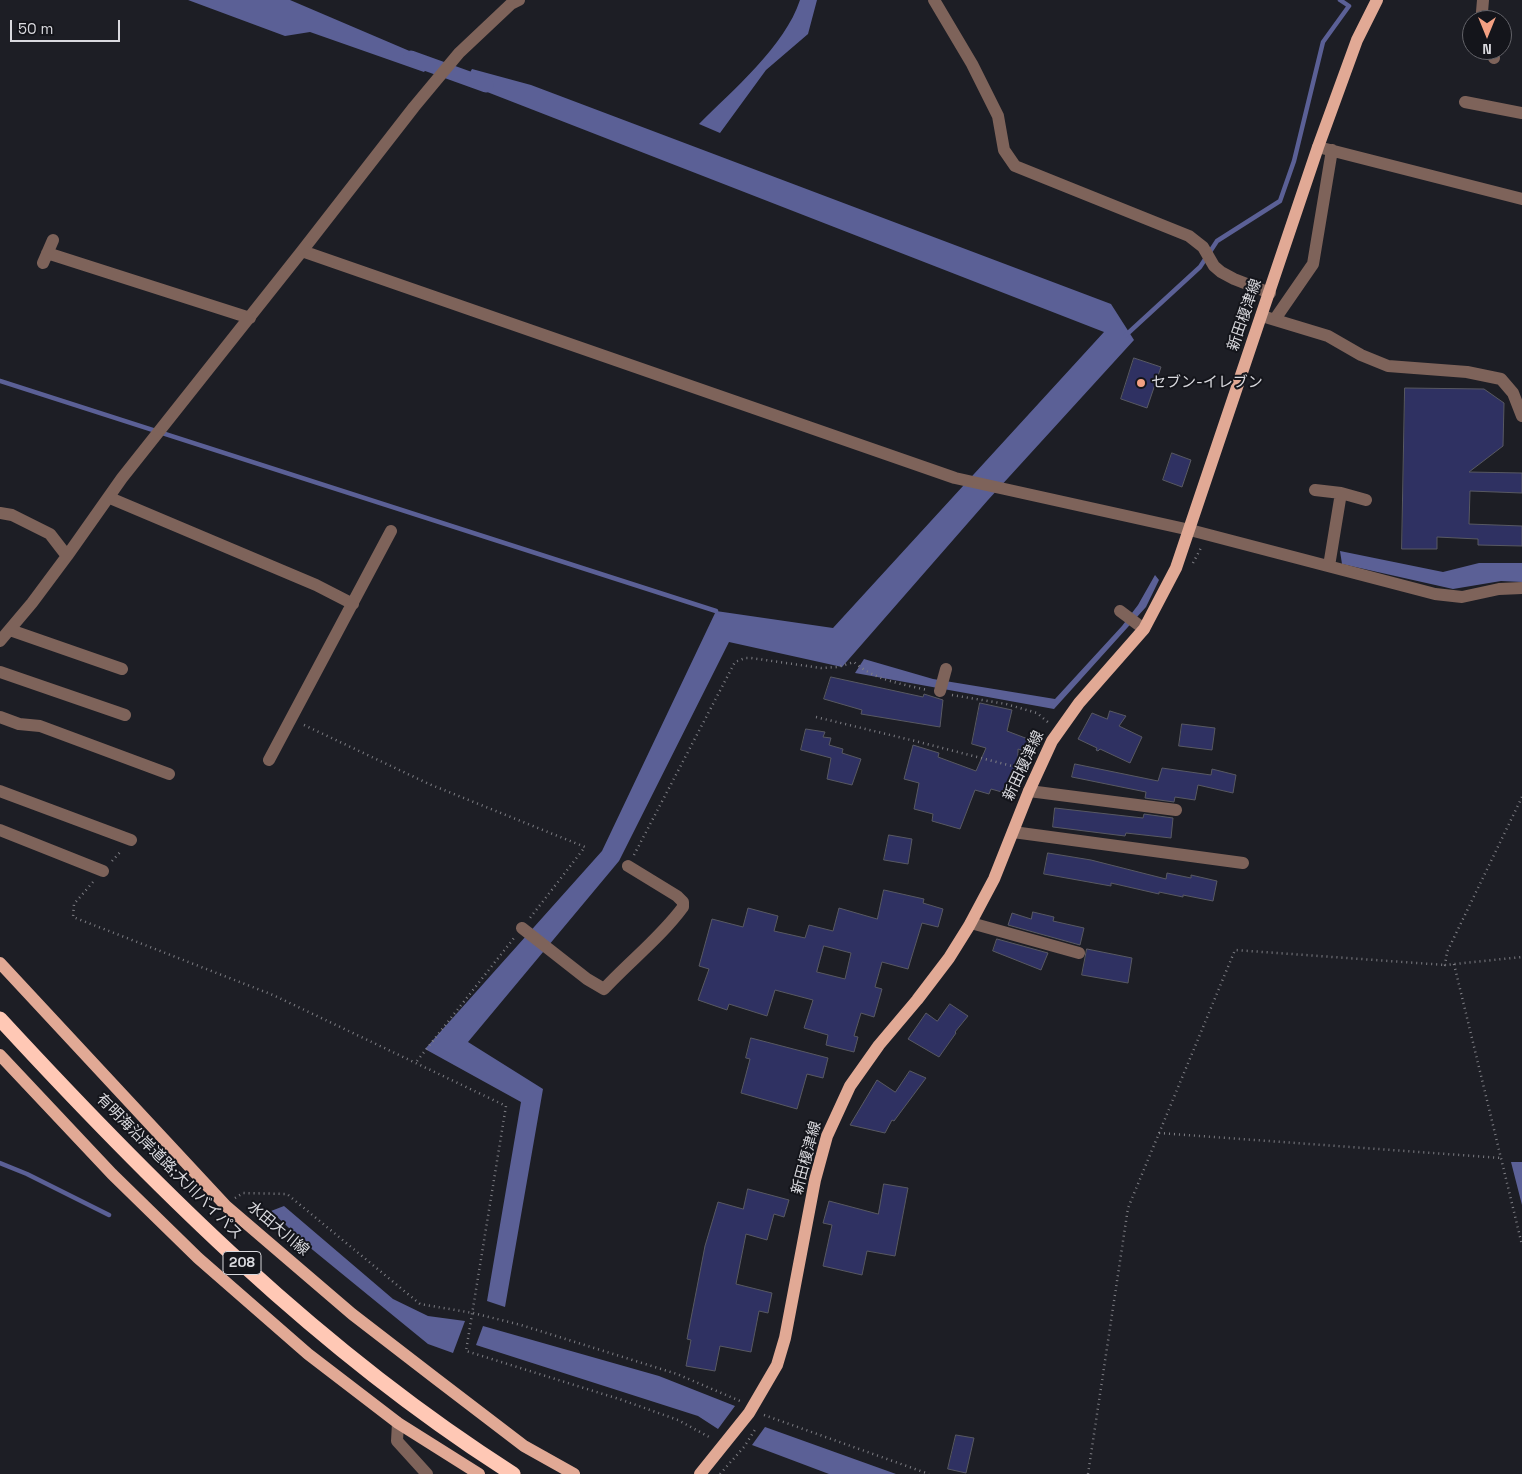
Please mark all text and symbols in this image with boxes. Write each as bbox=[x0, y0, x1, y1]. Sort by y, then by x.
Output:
scale bar bbox=[12, 10, 122, 42]
north arrow bbox=[1462, 10, 1512, 60]
text: 50 m bbox=[18, 19, 53, 38]
text: N bbox=[1482, 40, 1492, 58]
street label: 新田榎津線 bbox=[1224, 277, 1266, 353]
place label: セブン-イレブン bbox=[1151, 374, 1263, 392]
marker: セブン-イレブン bbox=[1135, 377, 1147, 389]
street label: 新田榎津線 bbox=[1000, 728, 1048, 804]
street label: 有明海沿岸道路;大川バイパス bbox=[92, 1090, 246, 1244]
street label: 新田榎津線 bbox=[789, 1119, 825, 1197]
street label: 水田大川線 bbox=[243, 1198, 313, 1260]
road number: 208 bbox=[223, 1252, 261, 1274]

